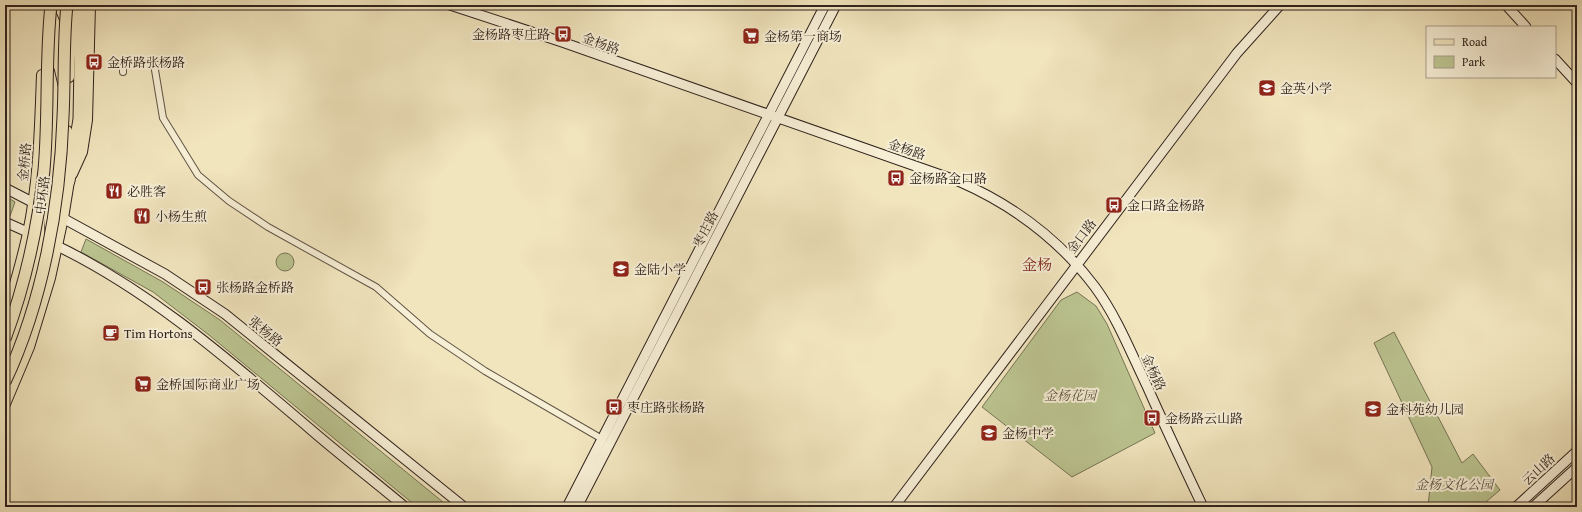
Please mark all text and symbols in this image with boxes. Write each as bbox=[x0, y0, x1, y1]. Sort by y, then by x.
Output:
bus stop icon: 金杨路枣庄路 bbox=[553, 24, 573, 44]
place label: 金杨路枣庄路 bbox=[472, 25, 550, 44]
supermarket icon: 金杨第一商场 bbox=[741, 26, 761, 46]
legend bbox=[1426, 26, 1556, 78]
place label: 金杨第一商场 bbox=[764, 27, 842, 46]
street label: 金杨路 bbox=[579, 28, 622, 59]
text: Road bbox=[1462, 33, 1488, 50]
bus stop icon: 金桥路张杨路 bbox=[84, 52, 104, 72]
place label: 金桥路张杨路 bbox=[107, 53, 185, 72]
text: Park bbox=[1462, 53, 1486, 70]
school or university icon: 金英小学 bbox=[1257, 78, 1277, 98]
place label: 金英小学 bbox=[1280, 79, 1332, 98]
street label: 金杨路 bbox=[885, 134, 928, 165]
street label: 金桥路 bbox=[13, 142, 36, 182]
bus stop icon: 金杨路金口路 bbox=[886, 168, 906, 188]
place label: 金杨路金口路 bbox=[909, 169, 987, 188]
street label: 中环路 bbox=[30, 174, 55, 216]
restaurant icon: 必胜客 bbox=[104, 181, 124, 201]
place label: 必胜客 bbox=[127, 182, 166, 201]
bus stop icon: 金口路金杨路 bbox=[1104, 195, 1124, 215]
place label: 金口路金杨路 bbox=[1127, 196, 1205, 215]
restaurant icon: 小杨生煎 bbox=[132, 206, 152, 226]
place label: 小杨生煎 bbox=[155, 207, 207, 226]
street label: 枣庄路 bbox=[688, 208, 723, 251]
street label: 金口路 bbox=[1062, 215, 1101, 258]
district label: 金杨 bbox=[1022, 254, 1052, 275]
school or university icon: 金陆小学 bbox=[611, 259, 631, 279]
place label: 金陆小学 bbox=[634, 260, 686, 279]
bus stop icon: 张杨路金桥路 bbox=[193, 277, 213, 297]
place label: 张杨路金桥路 bbox=[216, 278, 294, 297]
street label: 张杨路 bbox=[245, 312, 287, 351]
cafe icon: Tim Hortons bbox=[101, 323, 121, 343]
place label: Tim Hortons bbox=[124, 324, 193, 343]
street label: 金杨路 bbox=[1137, 351, 1170, 394]
supermarket icon: 金桥国际商业广场 bbox=[133, 374, 153, 394]
place label: 金桥国际商业广场 bbox=[156, 375, 260, 394]
park label: 金杨花园 bbox=[1044, 386, 1098, 405]
bus stop icon: 枣庄路张杨路 bbox=[604, 397, 624, 417]
place label: 枣庄路张杨路 bbox=[627, 398, 705, 417]
school or university icon: 金科苑幼儿园 bbox=[1363, 399, 1383, 419]
place label: 金科苑幼儿园 bbox=[1386, 400, 1464, 419]
bus stop icon: 金杨路云山路 bbox=[1142, 408, 1162, 428]
place label: 金杨路云山路 bbox=[1165, 409, 1243, 428]
school or university icon: 金杨中学 bbox=[979, 423, 999, 443]
place label: 金杨中学 bbox=[1002, 424, 1054, 443]
street label: 云山路 bbox=[1518, 449, 1559, 490]
park label: 金杨文化公园 bbox=[1415, 475, 1495, 494]

